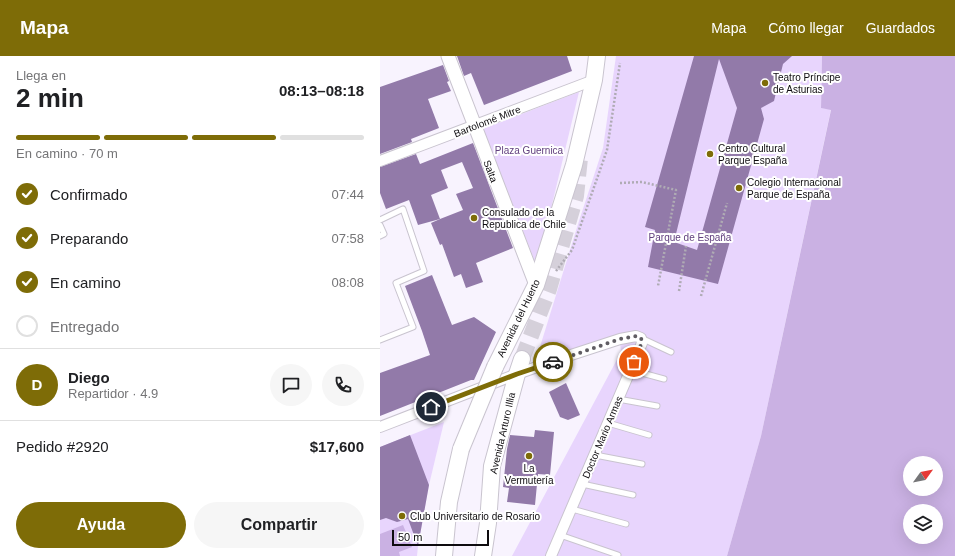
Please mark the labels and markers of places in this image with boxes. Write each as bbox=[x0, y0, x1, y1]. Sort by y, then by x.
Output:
place label: Teatro Príncipe de Asturias bbox=[773, 72, 841, 95]
marker: Teatro Príncipe de Asturias bbox=[760, 78, 770, 88]
place label: Centro Cultural Parque España bbox=[718, 143, 787, 166]
marker: Centro Cultural Parque España bbox=[705, 149, 715, 159]
place label: Colegio Internacional Parque de España bbox=[747, 177, 841, 200]
marker: Colegio Internacional Parque de España bbox=[734, 183, 744, 193]
place label: Consulado de la Republica de Chile bbox=[482, 207, 566, 230]
marker: Consulado de la Republica de Chile bbox=[469, 213, 479, 223]
pin bbox=[617, 345, 651, 379]
pin bbox=[414, 390, 448, 424]
marker: La Vermutería bbox=[524, 451, 534, 461]
place label: La Vermutería bbox=[505, 463, 554, 486]
marker: Club Universitario de Rosario bbox=[397, 511, 407, 521]
place label: Club Universitario de Rosario bbox=[410, 511, 540, 522]

